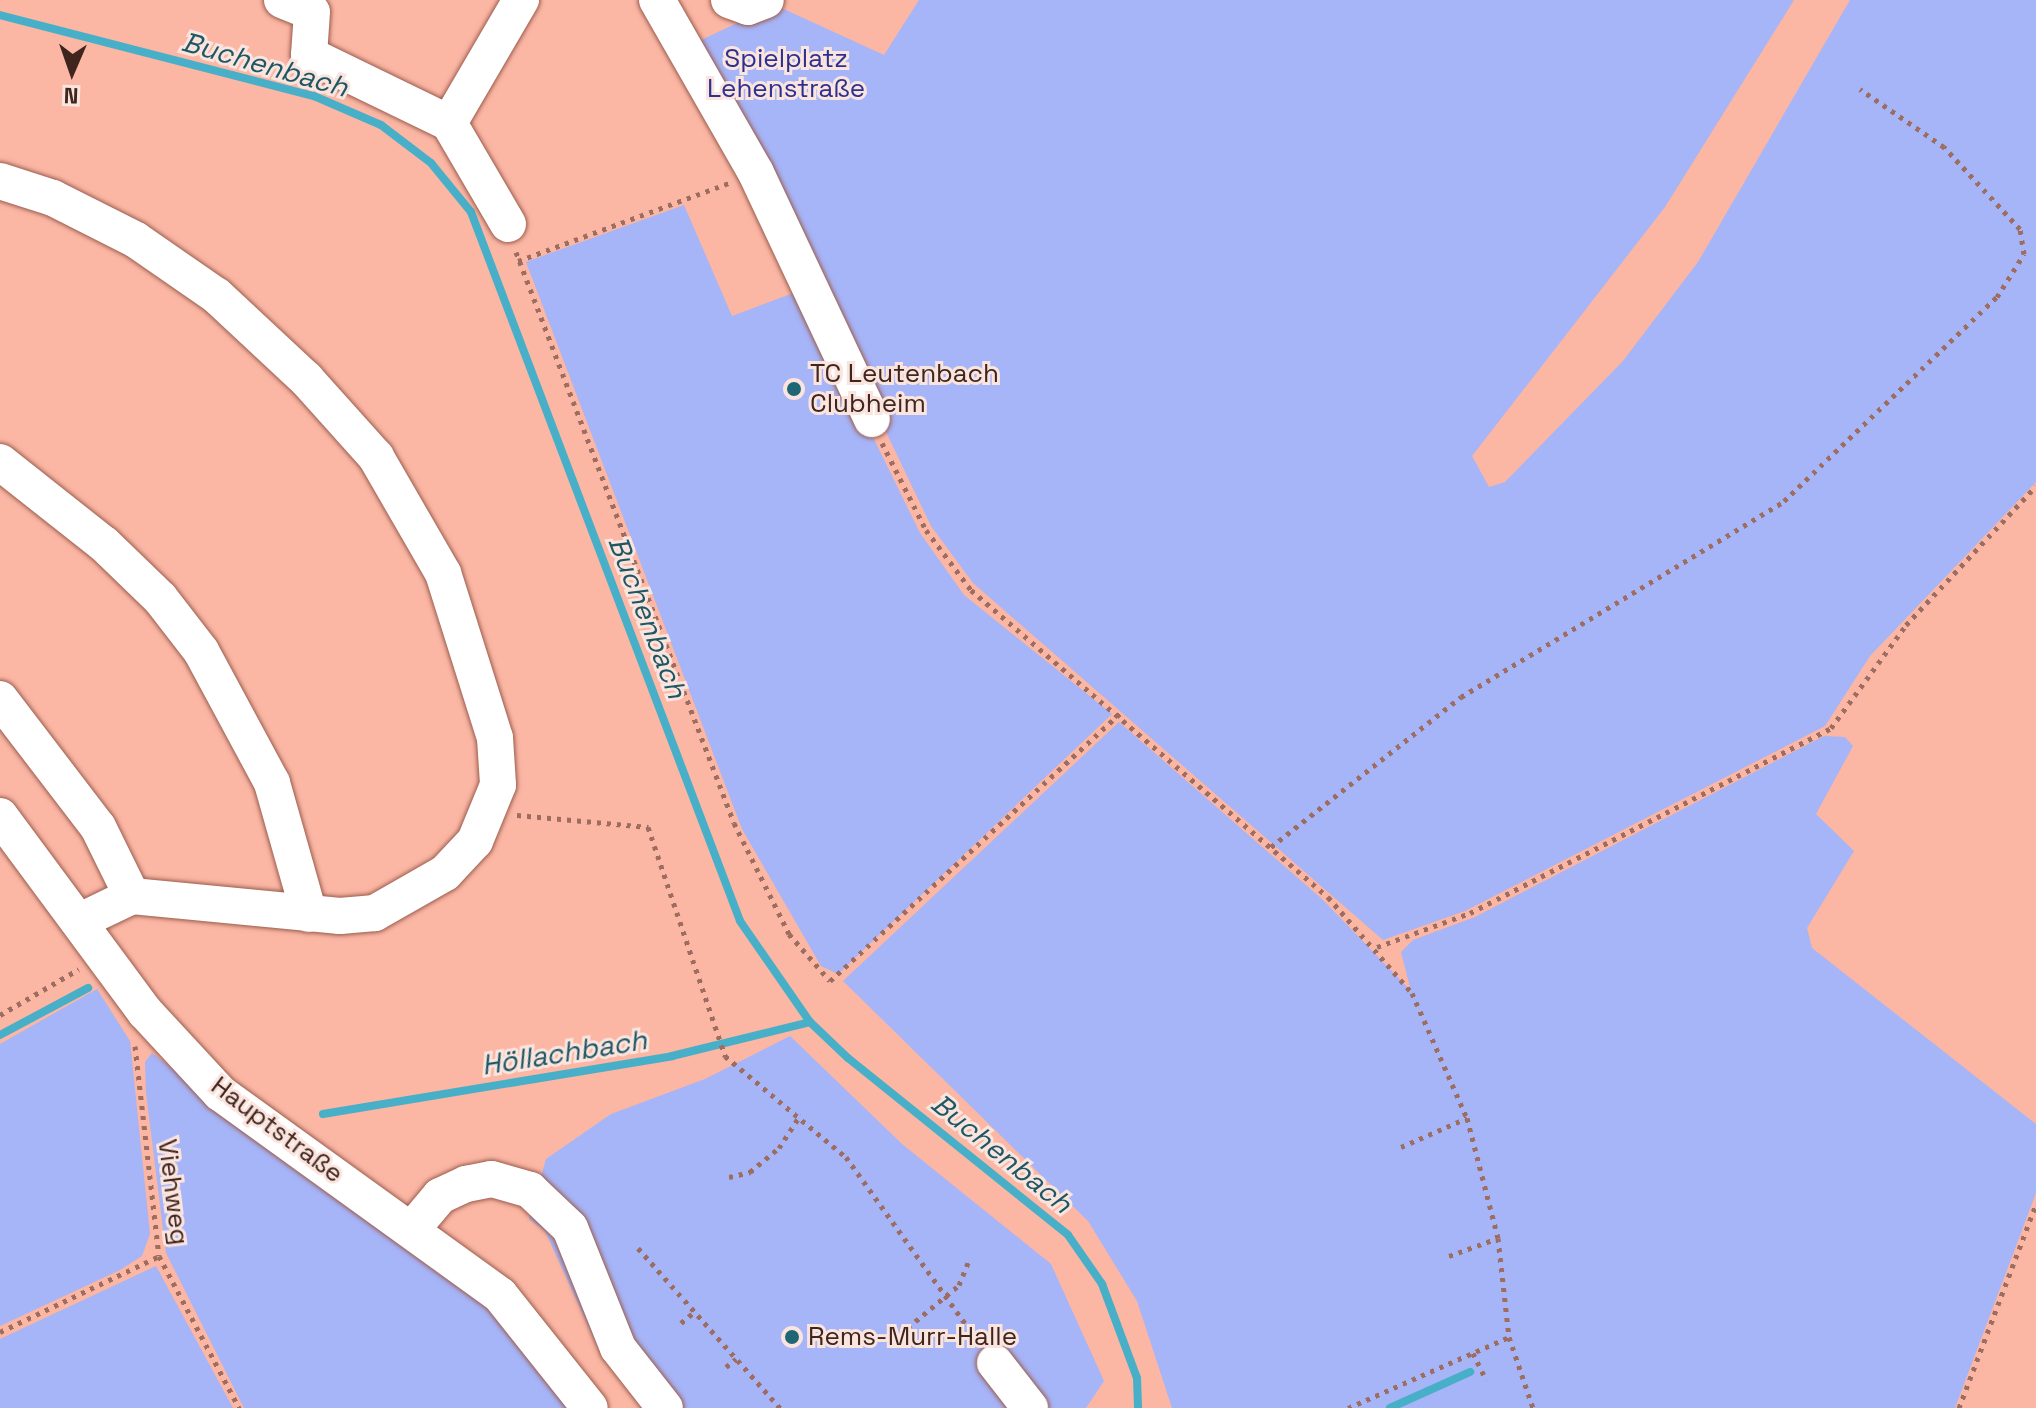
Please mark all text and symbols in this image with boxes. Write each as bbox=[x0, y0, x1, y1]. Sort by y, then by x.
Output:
water label: Buchenbach bbox=[178, 24, 352, 104]
north arrow bbox=[32, 32, 112, 112]
park label: Spielplatz Lehenstraße bbox=[707, 43, 865, 104]
text: N bbox=[63, 82, 79, 110]
place label: TC Leutenbach Clubheim bbox=[810, 358, 999, 420]
marker: TC Leutenbach Clubheim bbox=[785, 380, 803, 398]
water label: Buchenbach bbox=[602, 531, 694, 703]
water label: Höllachbach bbox=[479, 1022, 649, 1082]
street label: Hauptstraße bbox=[205, 1070, 349, 1190]
water label: Buchenbach bbox=[925, 1086, 1079, 1220]
street label: Viehweg bbox=[151, 1137, 195, 1247]
place label: Rems-Murr-Halle bbox=[808, 1321, 1017, 1353]
marker: Rems-Murr-Halle bbox=[783, 1328, 801, 1346]

